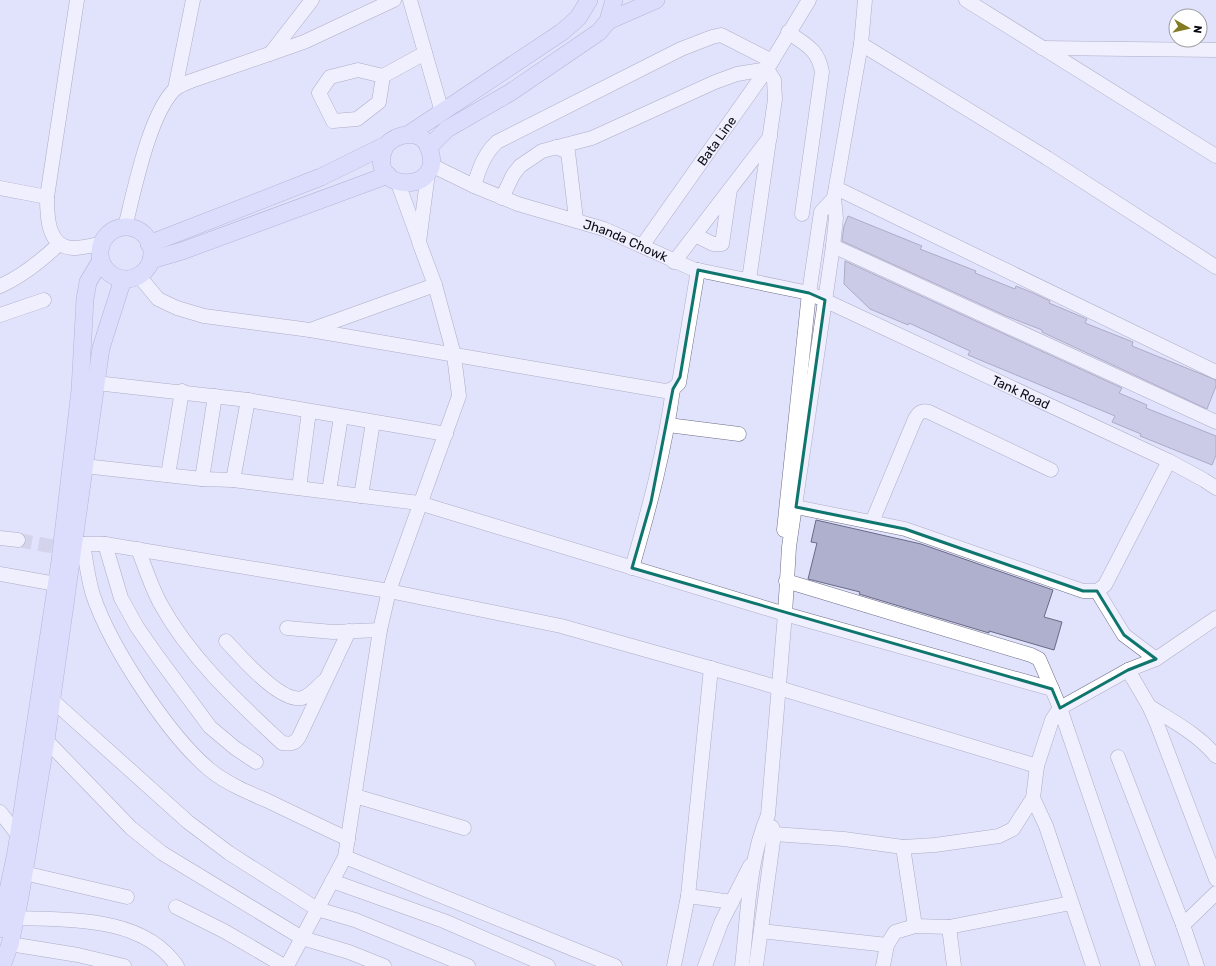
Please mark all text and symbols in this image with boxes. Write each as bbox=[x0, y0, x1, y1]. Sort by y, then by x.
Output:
north arrow bbox=[1168, 8, 1208, 48]
text: N bbox=[1190, 24, 1204, 34]
street label: Bata Line bbox=[694, 113, 739, 168]
street label: Jhanda Chowk bbox=[582, 216, 671, 264]
street label: Tank Road bbox=[990, 372, 1052, 412]

